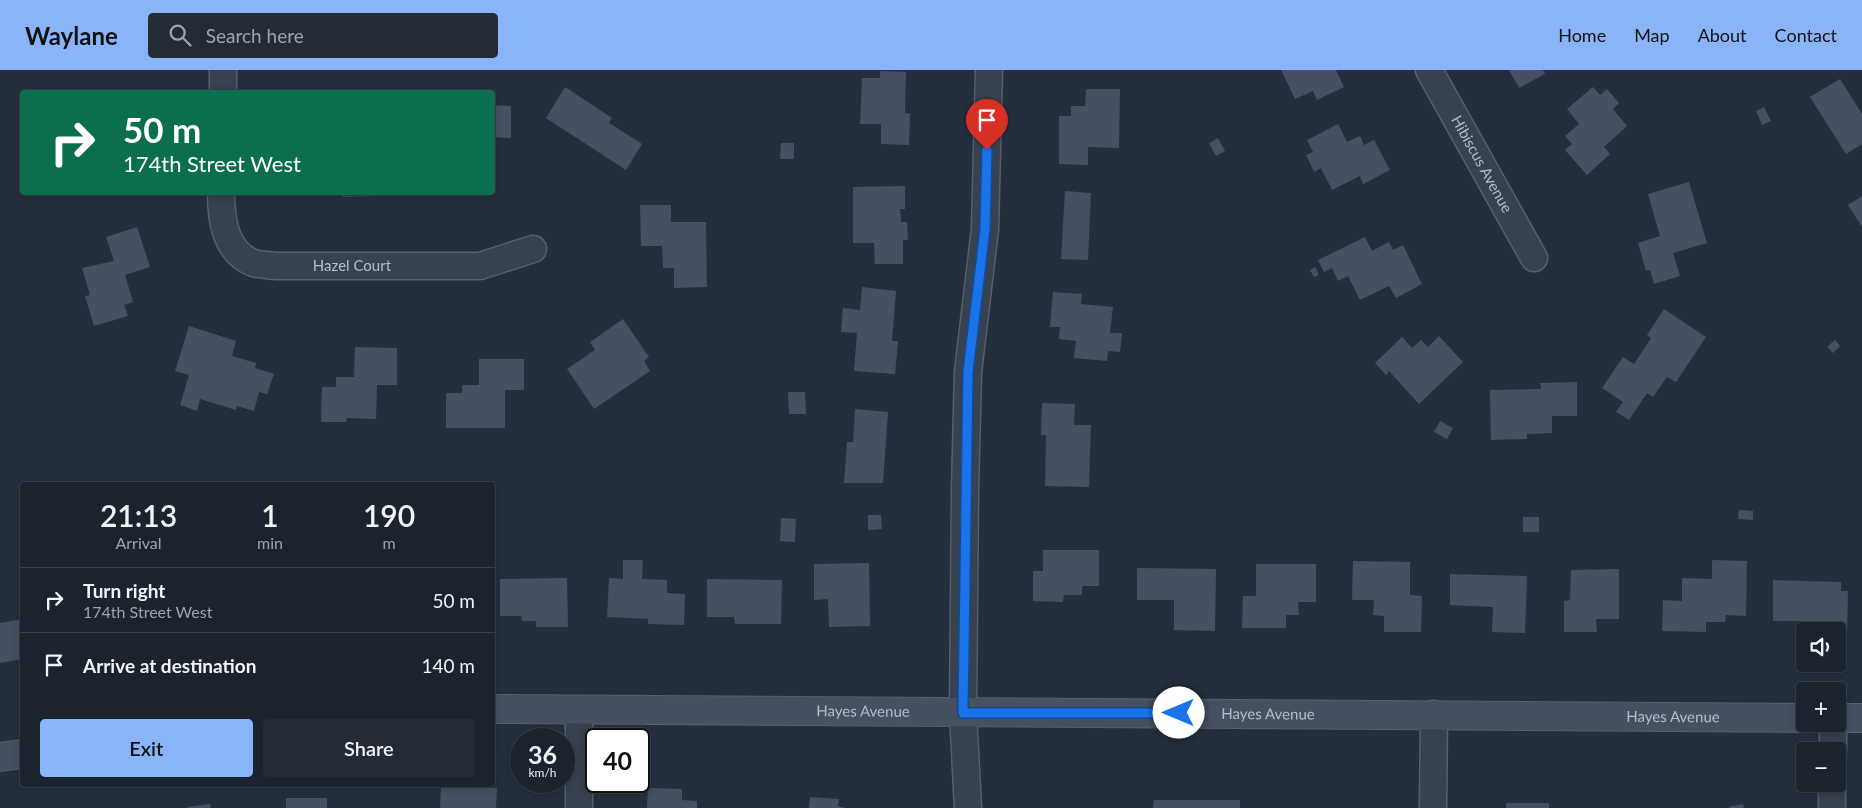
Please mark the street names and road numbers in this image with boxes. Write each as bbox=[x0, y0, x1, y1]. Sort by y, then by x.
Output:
street label: Hibiscus Avenue bbox=[1448, 112, 1517, 216]
street label: Hazel Court bbox=[313, 256, 392, 274]
street label: Hayes Avenue bbox=[816, 701, 910, 720]
street label: Hayes Avenue bbox=[1221, 704, 1315, 723]
street label: Hayes Avenue bbox=[1626, 707, 1720, 725]

